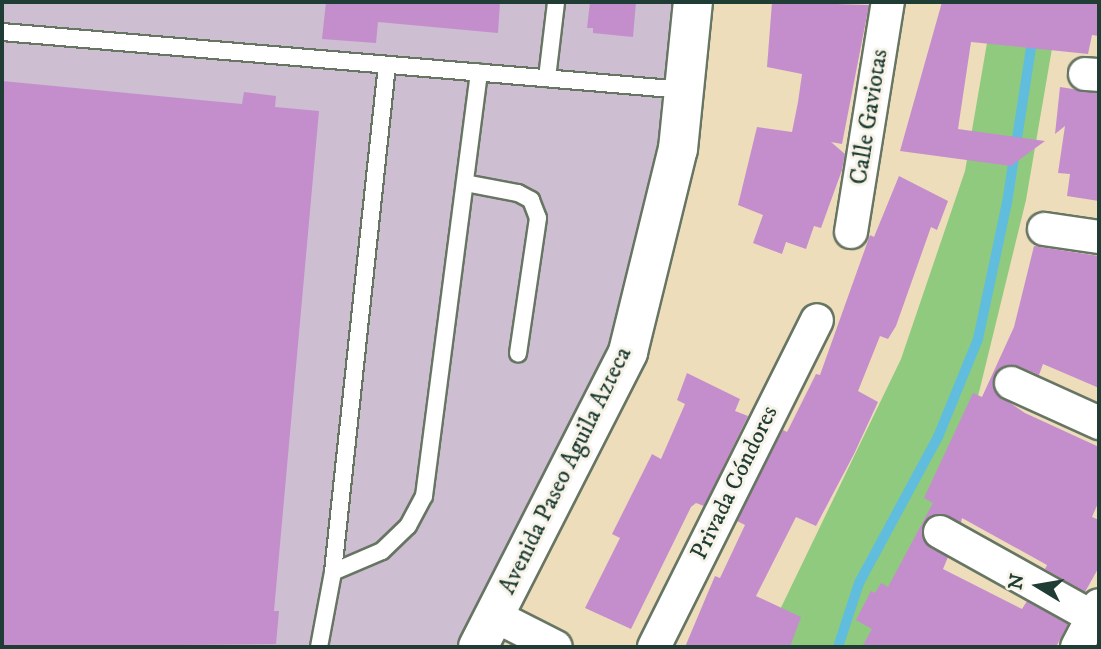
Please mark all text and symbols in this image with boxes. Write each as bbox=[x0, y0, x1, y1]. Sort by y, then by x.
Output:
street label: Calle Gaviotas bbox=[845, 47, 895, 187]
street label: Avenida Paseo Aguila Azteca bbox=[494, 343, 638, 599]
street label: Privada Cóndores bbox=[685, 401, 785, 565]
north arrow bbox=[1003, 551, 1073, 621]
text: N bbox=[1004, 572, 1030, 592]

